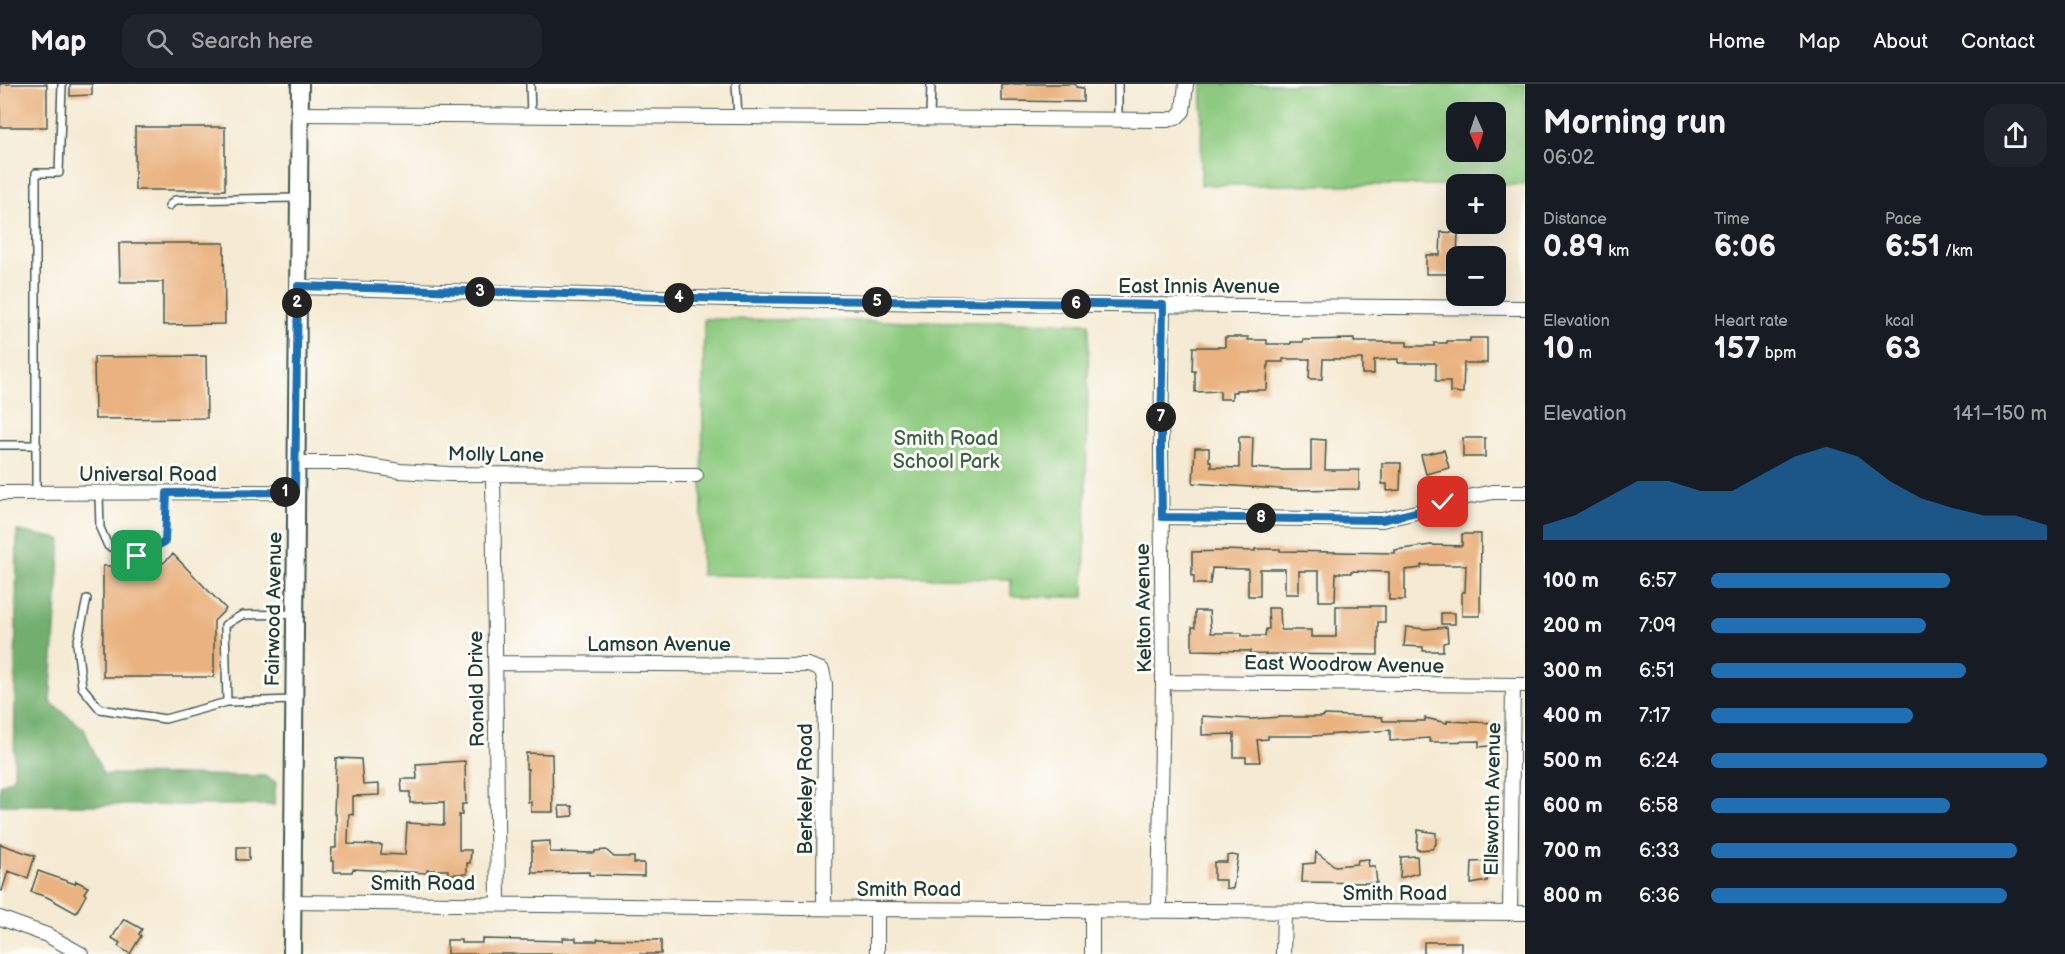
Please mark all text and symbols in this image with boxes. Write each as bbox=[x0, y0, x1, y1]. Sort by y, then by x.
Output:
search box bbox=[122, 14, 542, 68]
text: Map bbox=[30, 25, 86, 58]
icon: search bbox=[143, 25, 176, 58]
text: Search here bbox=[191, 28, 313, 55]
text: Home bbox=[1708, 29, 1765, 54]
text: Map bbox=[1798, 29, 1840, 54]
text: About bbox=[1873, 29, 1928, 54]
text: Contact bbox=[1961, 29, 2035, 54]
north arrow bbox=[1446, 102, 1506, 162]
map controls bbox=[1446, 102, 1506, 306]
text: Morning run bbox=[1543, 103, 1726, 143]
button: share bbox=[1984, 104, 2047, 167]
text: 06:02 bbox=[1543, 146, 1595, 170]
button: + bbox=[1446, 174, 1506, 234]
text: Distance bbox=[1543, 210, 1607, 229]
text: Time bbox=[1714, 210, 1749, 229]
text: Pace bbox=[1885, 210, 1921, 229]
text: 0.89 bbox=[1543, 229, 1604, 265]
text: 6:06 bbox=[1714, 229, 1776, 265]
text: 6:51 bbox=[1885, 229, 1940, 265]
text: km bbox=[1604, 242, 1629, 261]
text: /km bbox=[1940, 242, 1973, 261]
button: − bbox=[1446, 246, 1506, 306]
street label: East Innis Avenue bbox=[1118, 275, 1280, 299]
pin: 3 bbox=[465, 277, 495, 307]
text: 3 bbox=[475, 282, 485, 301]
pin: 4 bbox=[664, 283, 694, 313]
pin: 5 bbox=[862, 287, 892, 317]
pin: 2 bbox=[282, 288, 312, 318]
text: 4 bbox=[674, 288, 684, 307]
pin: 6 bbox=[1061, 289, 1091, 319]
text: 5 bbox=[872, 292, 882, 311]
text: 2 bbox=[292, 293, 302, 312]
text: 6 bbox=[1071, 294, 1081, 313]
text: Elevation bbox=[1543, 312, 1610, 331]
text: Heart rate bbox=[1714, 312, 1788, 331]
text: kcal bbox=[1885, 312, 1914, 331]
text: 10 bbox=[1543, 331, 1574, 367]
text: 157 bbox=[1714, 331, 1761, 367]
text: 63 bbox=[1885, 331, 1921, 367]
text: m bbox=[1574, 344, 1592, 363]
text: bpm bbox=[1761, 344, 1796, 363]
pin: 7 bbox=[1146, 402, 1176, 432]
text: Elevation bbox=[1543, 402, 1626, 426]
text: 141–150 m bbox=[1953, 402, 2047, 426]
text: 7 bbox=[1157, 407, 1165, 426]
park label: Smith Road School Park bbox=[893, 427, 999, 474]
street label: Molly Lane bbox=[448, 442, 544, 468]
street label: Universal Road bbox=[79, 463, 217, 487]
pin bbox=[1417, 476, 1468, 527]
pin: 1 bbox=[270, 477, 300, 507]
text: 1 bbox=[282, 482, 288, 501]
icon: check bbox=[1426, 485, 1459, 518]
pin: 8 bbox=[1246, 503, 1276, 533]
text: 8 bbox=[1256, 508, 1266, 527]
pin bbox=[111, 530, 162, 581]
street label: Fairwood Avenue bbox=[261, 531, 287, 686]
icon: arrive bbox=[120, 539, 153, 572]
street label: Kelton Avenue bbox=[1131, 543, 1157, 673]
text: 100 m bbox=[1543, 569, 1599, 593]
text: 6:57 bbox=[1639, 569, 1677, 593]
text: 200 m bbox=[1543, 614, 1602, 638]
text: 7:09 bbox=[1639, 614, 1676, 638]
street label: Ronald Drive bbox=[464, 630, 490, 747]
street label: Lamson Avenue bbox=[587, 633, 731, 657]
street label: East Woodrow Avenue bbox=[1244, 651, 1445, 679]
text: 300 m bbox=[1543, 659, 1602, 683]
text: 6:51 bbox=[1639, 659, 1674, 683]
text: 400 m bbox=[1543, 704, 1602, 728]
text: 7:17 bbox=[1639, 704, 1670, 728]
street label: Ellsworth Avenue bbox=[1480, 722, 1506, 876]
street label: Berkeley Road bbox=[794, 723, 818, 855]
text: 500 m bbox=[1543, 749, 1602, 773]
text: 6:24 bbox=[1639, 749, 1679, 773]
text: 600 m bbox=[1543, 794, 1603, 818]
text: 6:58 bbox=[1639, 794, 1678, 818]
text: 700 m bbox=[1543, 839, 1601, 863]
text: 6:33 bbox=[1639, 839, 1680, 863]
street label: Smith Road bbox=[371, 872, 475, 896]
street label: Smith Road bbox=[857, 878, 961, 902]
street label: Smith Road bbox=[1343, 882, 1447, 906]
text: 800 m bbox=[1543, 884, 1602, 908]
text: 6:36 bbox=[1639, 884, 1680, 908]

